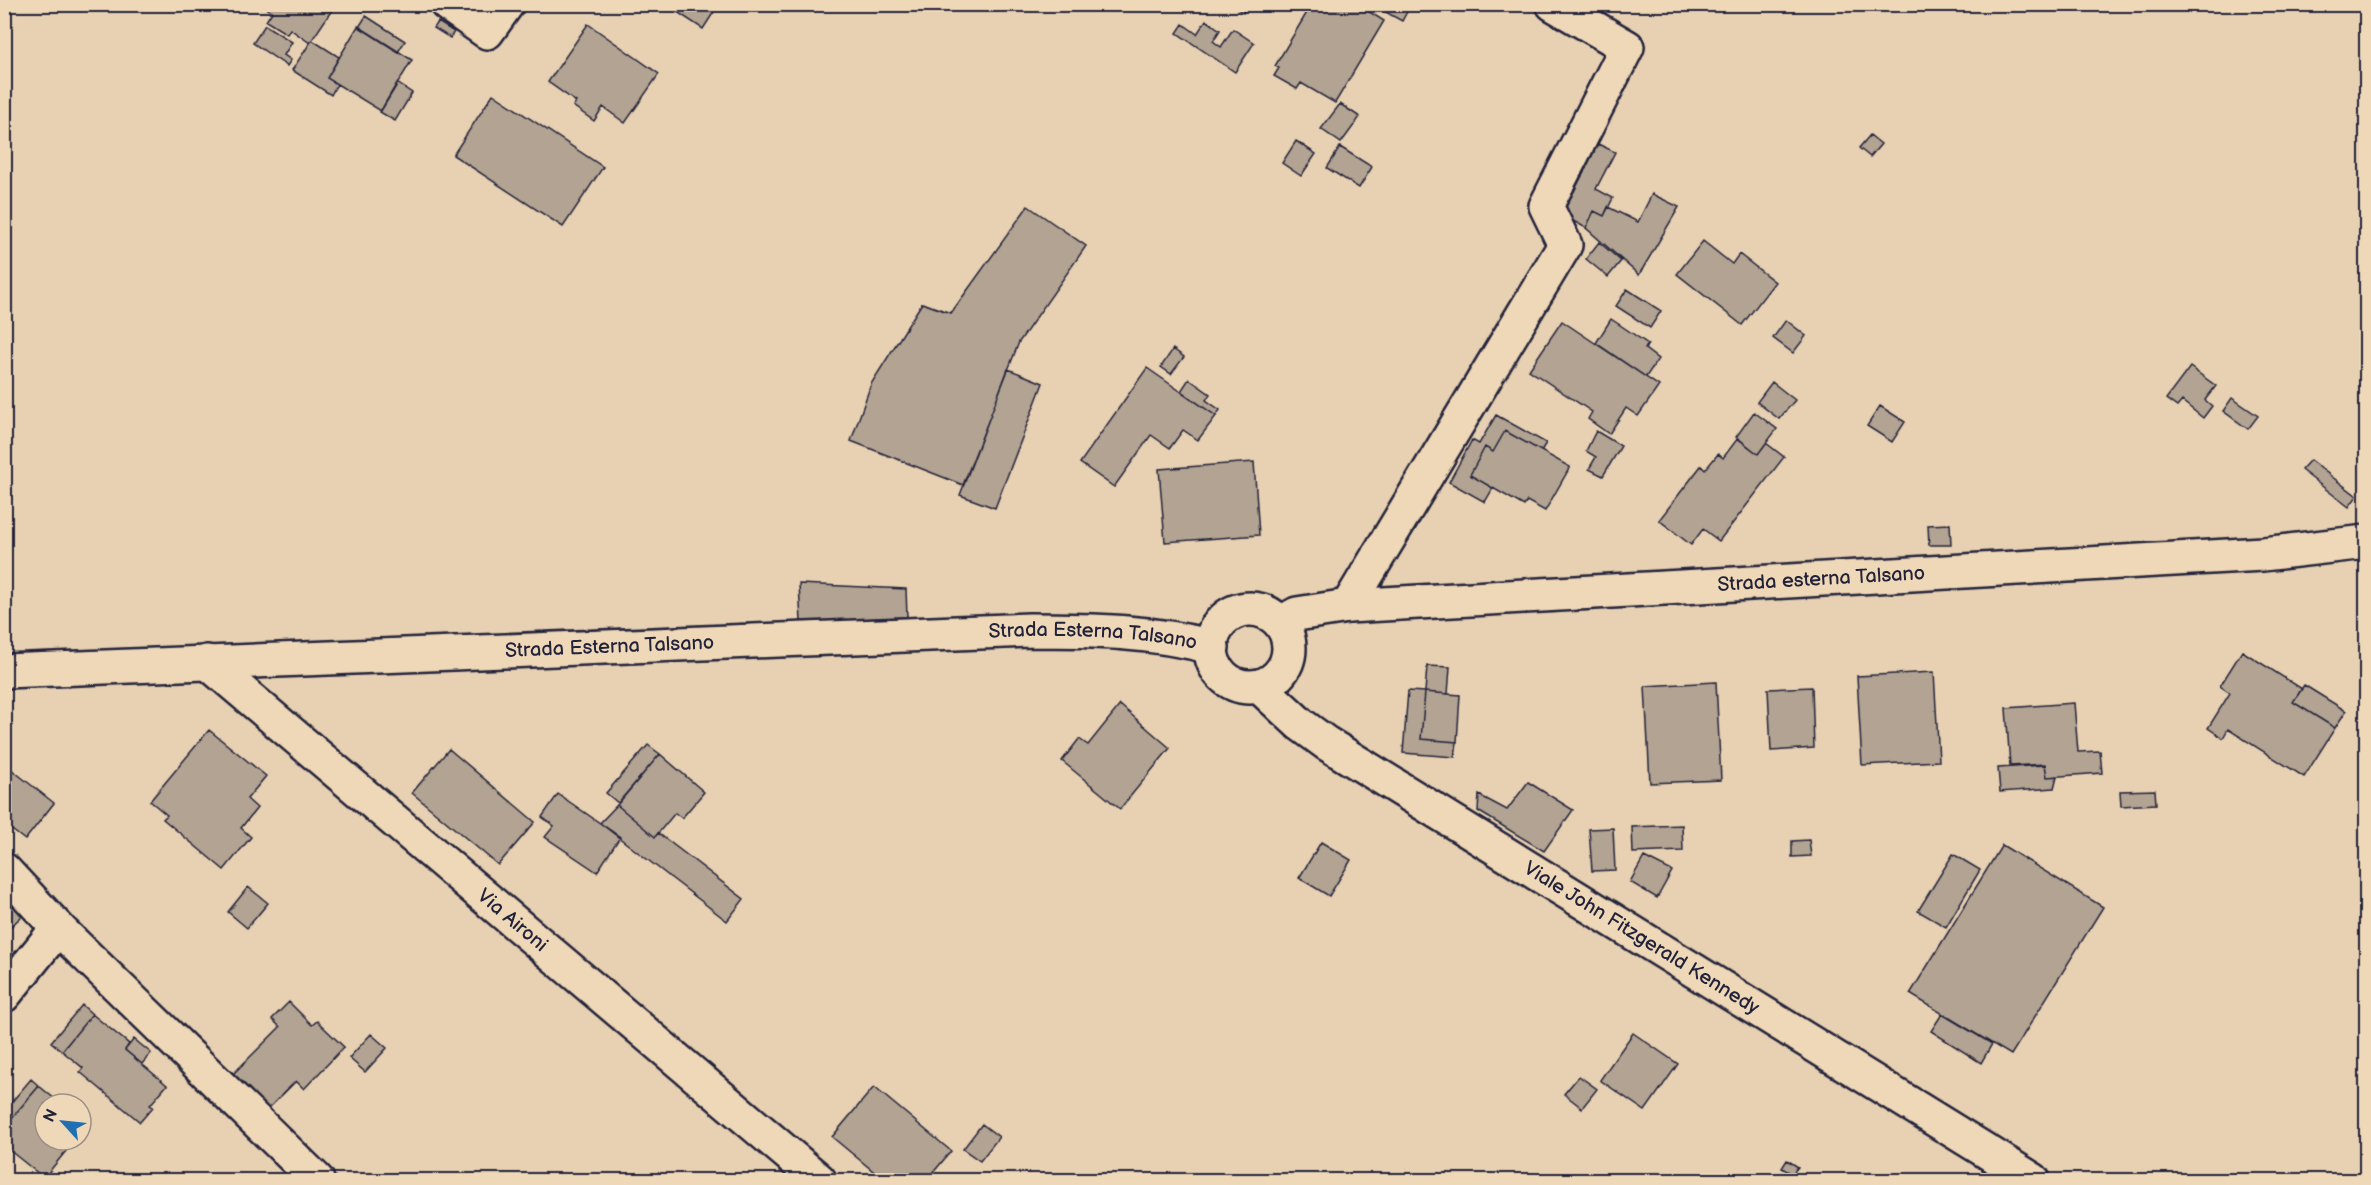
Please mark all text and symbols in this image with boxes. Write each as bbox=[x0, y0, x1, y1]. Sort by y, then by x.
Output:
street label: Strada esterna Talsano bbox=[1717, 561, 1926, 597]
street label: Strada Esterna Talsano bbox=[988, 618, 1199, 655]
street label: Strada Esterna Talsano bbox=[504, 631, 715, 663]
street label: Viale John Fitzgerald Kennedy bbox=[1519, 856, 1764, 1020]
street label: Via Aironi bbox=[472, 884, 552, 957]
north arrow bbox=[33, 1092, 93, 1152]
text: N bbox=[40, 1106, 62, 1126]

